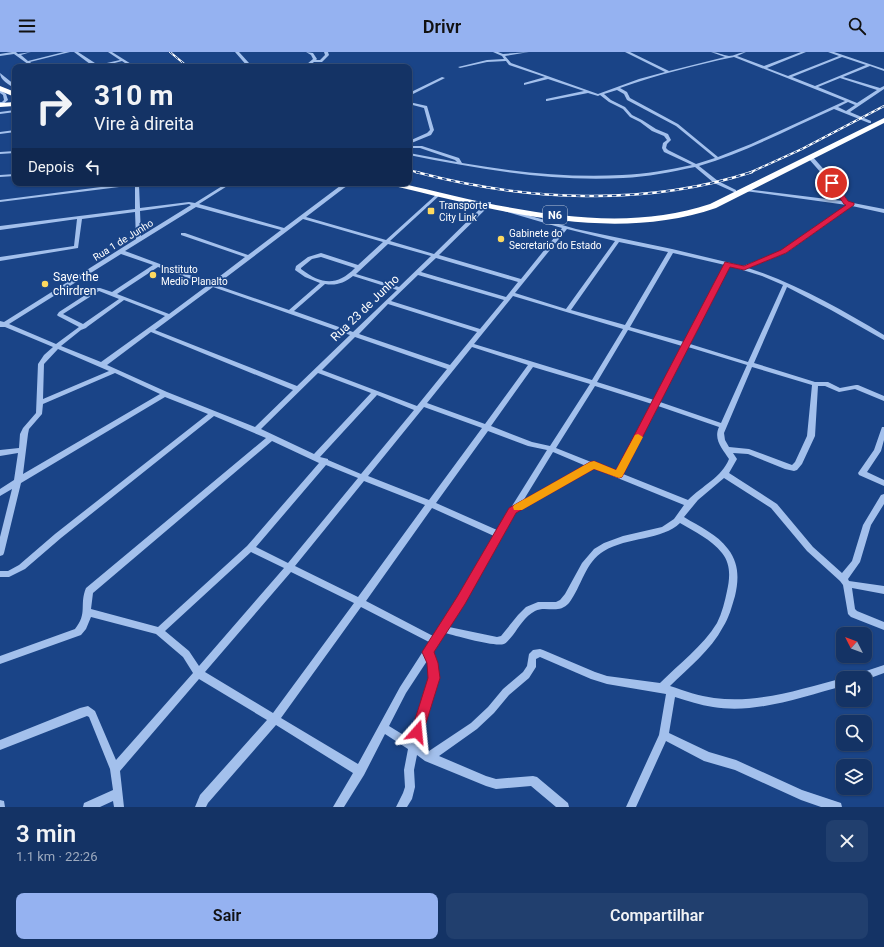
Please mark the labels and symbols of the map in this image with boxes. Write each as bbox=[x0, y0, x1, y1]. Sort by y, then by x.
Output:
pin bbox=[815, 166, 849, 200]
place label: Transporte City Link bbox=[439, 200, 487, 223]
marker: Transporte City Link bbox=[426, 206, 436, 216]
road number: N6 bbox=[543, 206, 567, 224]
street label: Rua 1 de Junho bbox=[91, 217, 155, 263]
place label: Gabinete do Secretario do Estado bbox=[509, 228, 602, 251]
marker: Gabinete do Secretario do Estado bbox=[496, 234, 506, 244]
place label: Instituto Medio Planalto bbox=[161, 264, 228, 287]
place label: Save the chirdren bbox=[53, 270, 99, 298]
marker: Instituto Medio Planalto bbox=[148, 270, 158, 280]
street label: Rua 23 de Junho bbox=[328, 272, 402, 344]
marker: Save the chirdren bbox=[40, 279, 50, 289]
north arrow bbox=[836, 627, 872, 663]
position arrow bbox=[396, 711, 438, 753]

